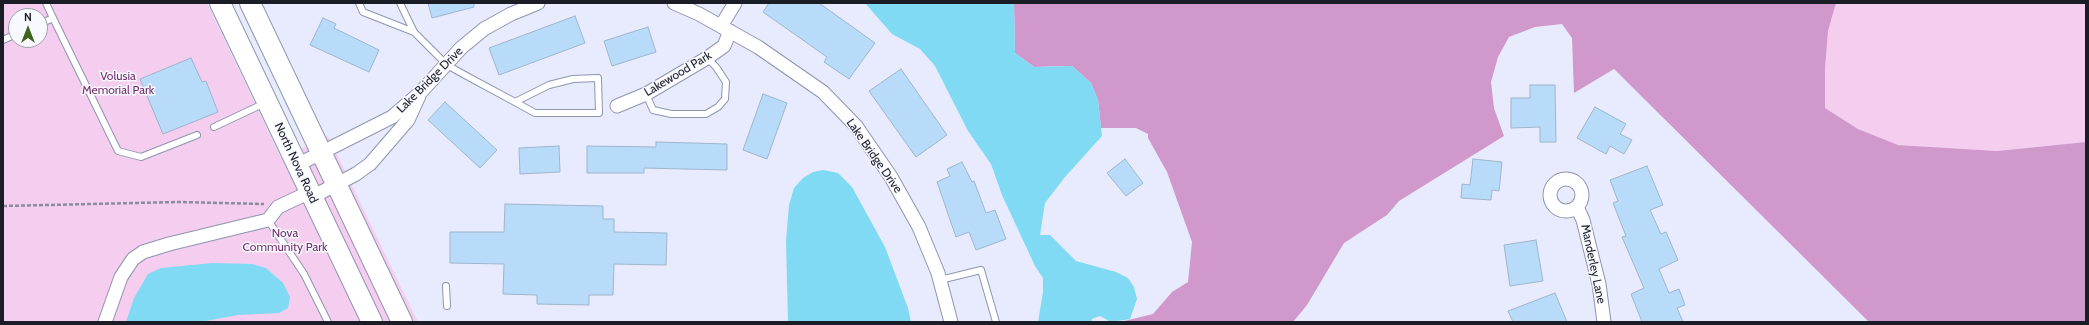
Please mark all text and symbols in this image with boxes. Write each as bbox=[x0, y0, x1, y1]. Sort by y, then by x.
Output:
north arrow bbox=[8, 8, 48, 48]
text: N bbox=[24, 10, 32, 24]
street label: Lake Bridge Drive bbox=[394, 44, 466, 116]
street label: Lakewood Park bbox=[642, 48, 714, 100]
park label: Volusia Memorial Park bbox=[82, 69, 154, 97]
street label: Lake Bridge Drive bbox=[843, 116, 905, 196]
street label: North Nova Road bbox=[271, 121, 321, 205]
street label: Manderley Lane bbox=[1578, 223, 1608, 305]
park label: Nova Community Park bbox=[243, 226, 327, 254]

